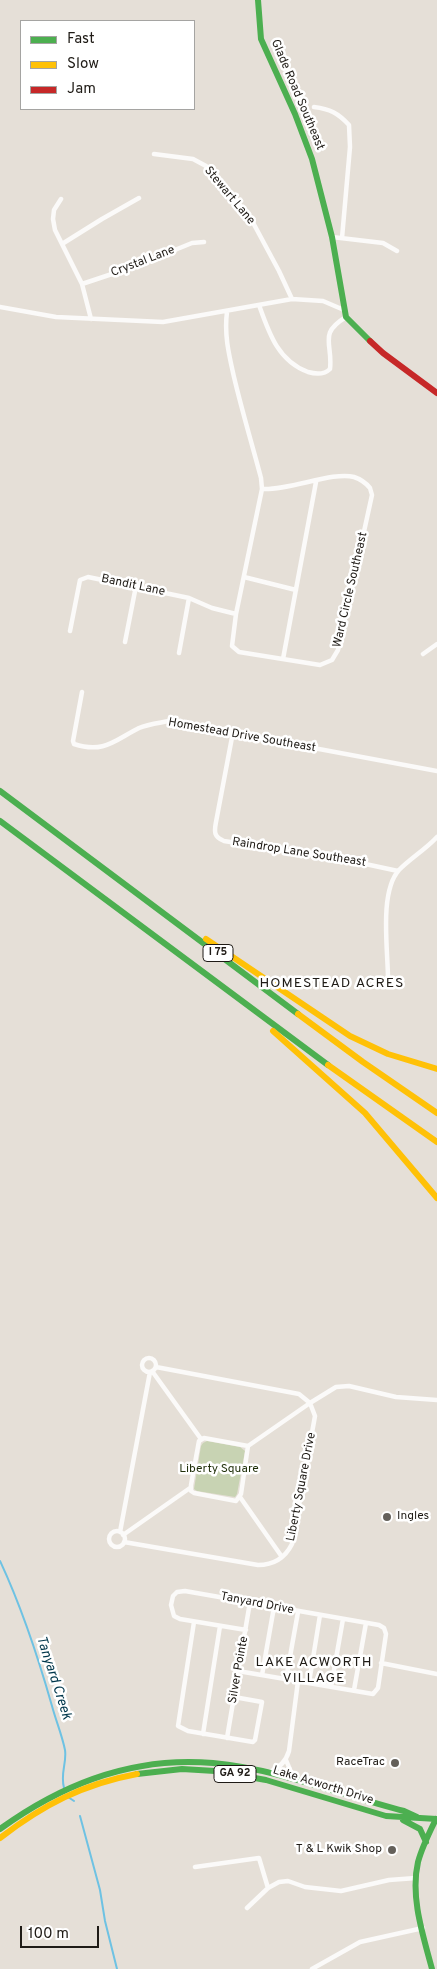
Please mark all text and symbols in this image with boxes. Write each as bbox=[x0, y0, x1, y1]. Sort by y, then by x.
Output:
legend bbox=[20, 20, 195, 110]
text: Fast bbox=[67, 30, 95, 49]
street label: Glade Road Southeast bbox=[267, 37, 327, 153]
text: Slow bbox=[67, 55, 99, 74]
text: Jam bbox=[67, 80, 96, 99]
street label: Stewart Lane bbox=[200, 164, 258, 228]
street label: Crystal Lane bbox=[109, 243, 177, 281]
street label: Ward Circle Southeast bbox=[331, 531, 371, 649]
street label: Bandit Lane bbox=[100, 572, 166, 600]
street label: Homestead Drive Southeast bbox=[167, 716, 317, 756]
street label: Raindrop Lane Southeast bbox=[231, 835, 367, 871]
road number: I 75 bbox=[203, 944, 233, 961]
district label: HOMESTEAD ACRES bbox=[258, 976, 406, 992]
street label: Liberty Square Drive bbox=[284, 1431, 320, 1543]
park label: Liberty Square bbox=[179, 1463, 259, 1477]
place label: Ingles bbox=[397, 1510, 429, 1524]
marker: Ingles bbox=[381, 1511, 393, 1523]
street label: Tanyard Drive bbox=[219, 1590, 295, 1618]
water label: Tanyard Creek bbox=[32, 1634, 74, 1722]
street label: Silver Pointe bbox=[226, 1635, 252, 1705]
district label: LAKE ACWORTH VILLAGE bbox=[254, 1655, 374, 1688]
place label: RaceTrac bbox=[336, 1756, 385, 1770]
marker: RaceTrac bbox=[389, 1757, 401, 1769]
street label: Lake Acworth Drive bbox=[271, 1764, 375, 1808]
road number: GA 92 bbox=[214, 1766, 256, 1782]
place label: T & L Kwik Shop bbox=[296, 1843, 382, 1857]
marker: T & L Kwik Shop bbox=[386, 1844, 398, 1856]
scale bar bbox=[22, 1916, 101, 1948]
text: 100 m bbox=[28, 1925, 69, 1944]

